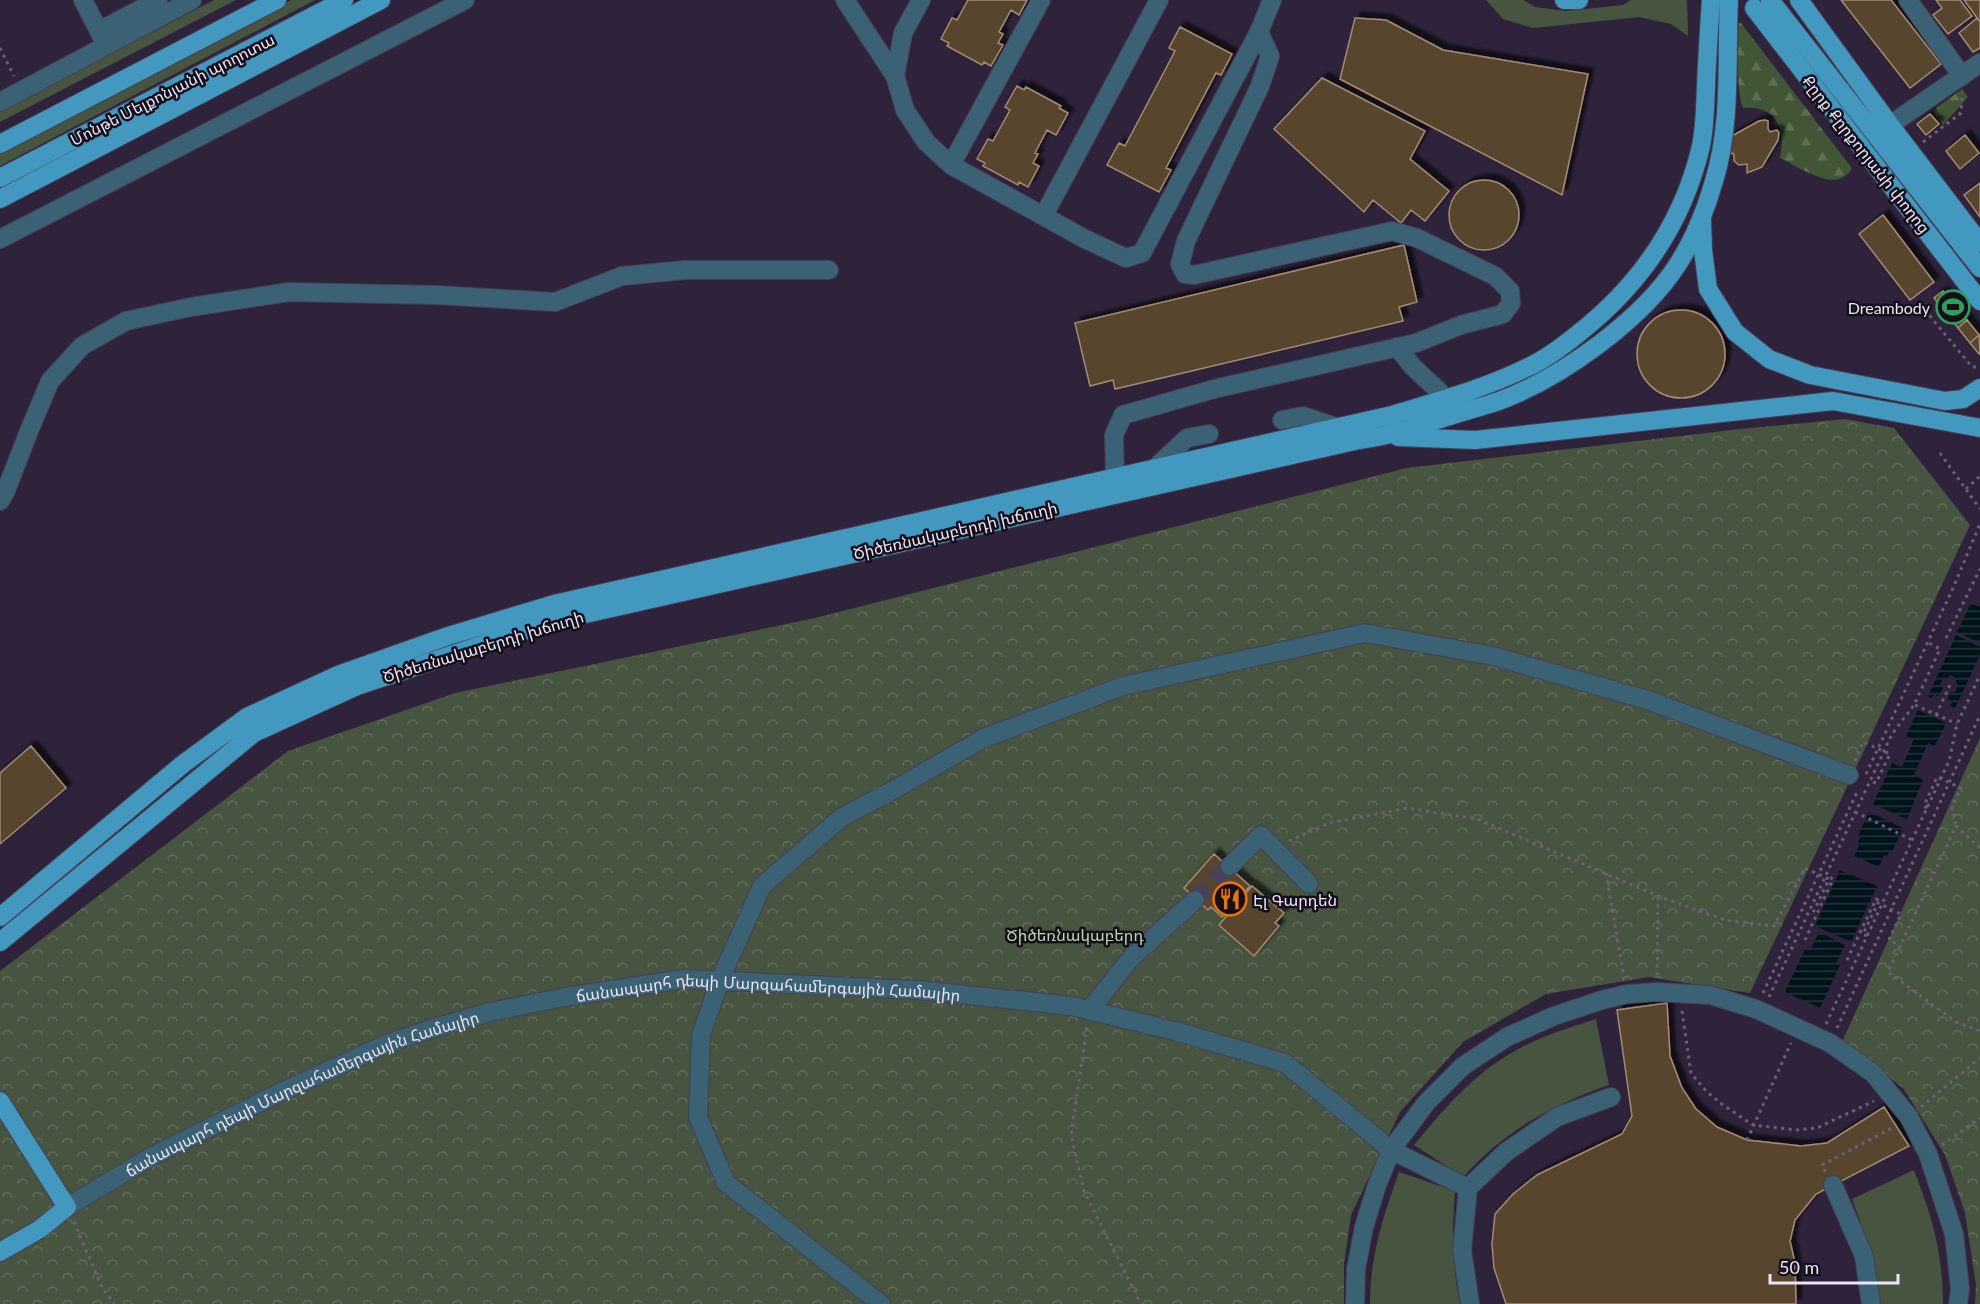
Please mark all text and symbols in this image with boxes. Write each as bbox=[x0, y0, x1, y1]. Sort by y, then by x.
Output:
street label: Մոնթե Մելքոնյանի պողոտա bbox=[67, 29, 278, 150]
street label: Քըրք Քըրքորյանի փողոց bbox=[1799, 71, 1935, 237]
sports icon: Dreambody bbox=[1935, 289, 1971, 325]
place label: Dreambody bbox=[1848, 298, 1931, 317]
street label: Ծիծեռնակաբերդի խճուղի bbox=[851, 497, 1059, 564]
street label: Ծիծեռնակաբերդի խճուղի bbox=[380, 606, 586, 687]
restaurant icon: Էլ Գարդեն bbox=[1212, 881, 1248, 917]
place label: Էլ Գարդեն bbox=[1253, 890, 1337, 910]
park label: Ծիծեռնակաբերդ bbox=[1006, 925, 1144, 945]
street label: ճանապարհ դեպի Մարզահամերգային Համալիր bbox=[574, 969, 961, 1005]
street label: ճանապարհ դեպի Մարզահամերգային Համալիր bbox=[121, 1006, 481, 1180]
scale bar bbox=[1770, 1247, 1898, 1285]
text: 50 m bbox=[1779, 1256, 1819, 1278]

